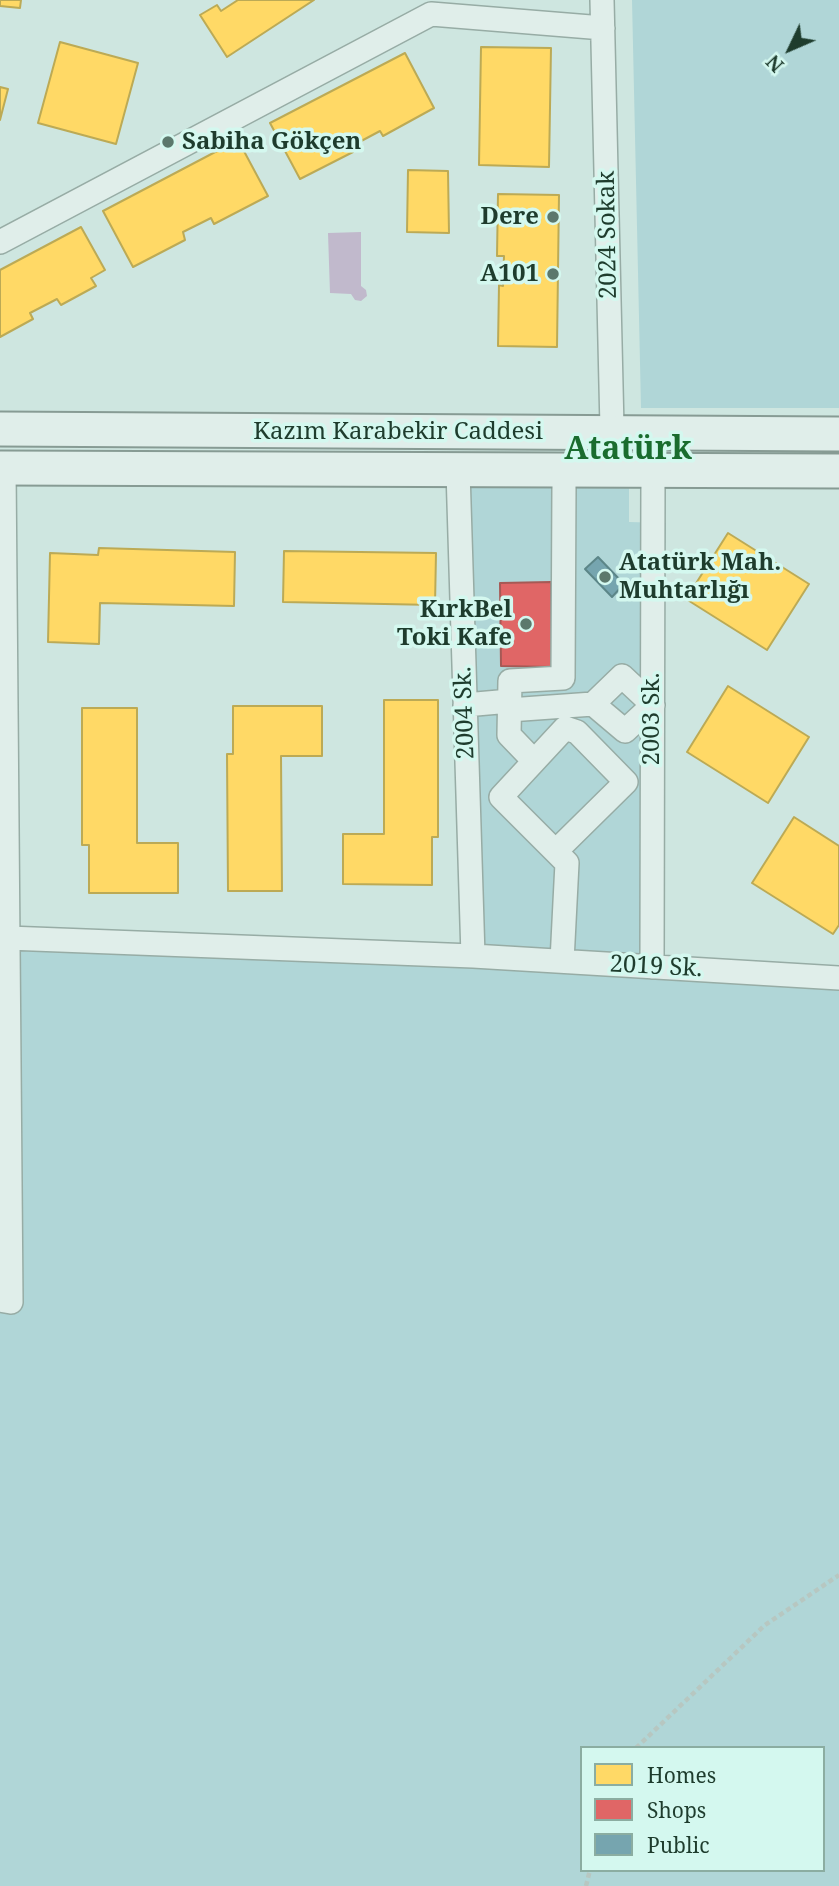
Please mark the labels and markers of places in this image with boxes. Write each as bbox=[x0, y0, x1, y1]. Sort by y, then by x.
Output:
place label: Sabiha Gökçen bbox=[182, 128, 361, 156]
marker: Sabiha Gökçen bbox=[160, 134, 176, 150]
place label: Dere bbox=[481, 203, 539, 231]
marker: Dere bbox=[545, 209, 561, 225]
place label: A101 bbox=[480, 260, 539, 288]
marker: A101 bbox=[545, 266, 561, 282]
place label: Atatürk Mah. Muhtarlığı bbox=[619, 549, 781, 605]
marker: Atatürk Mah. Muhtarlığı bbox=[597, 569, 613, 585]
place label: KırkBel Toki Kafe bbox=[397, 596, 512, 652]
marker: KırkBel Toki Kafe bbox=[518, 616, 534, 632]

